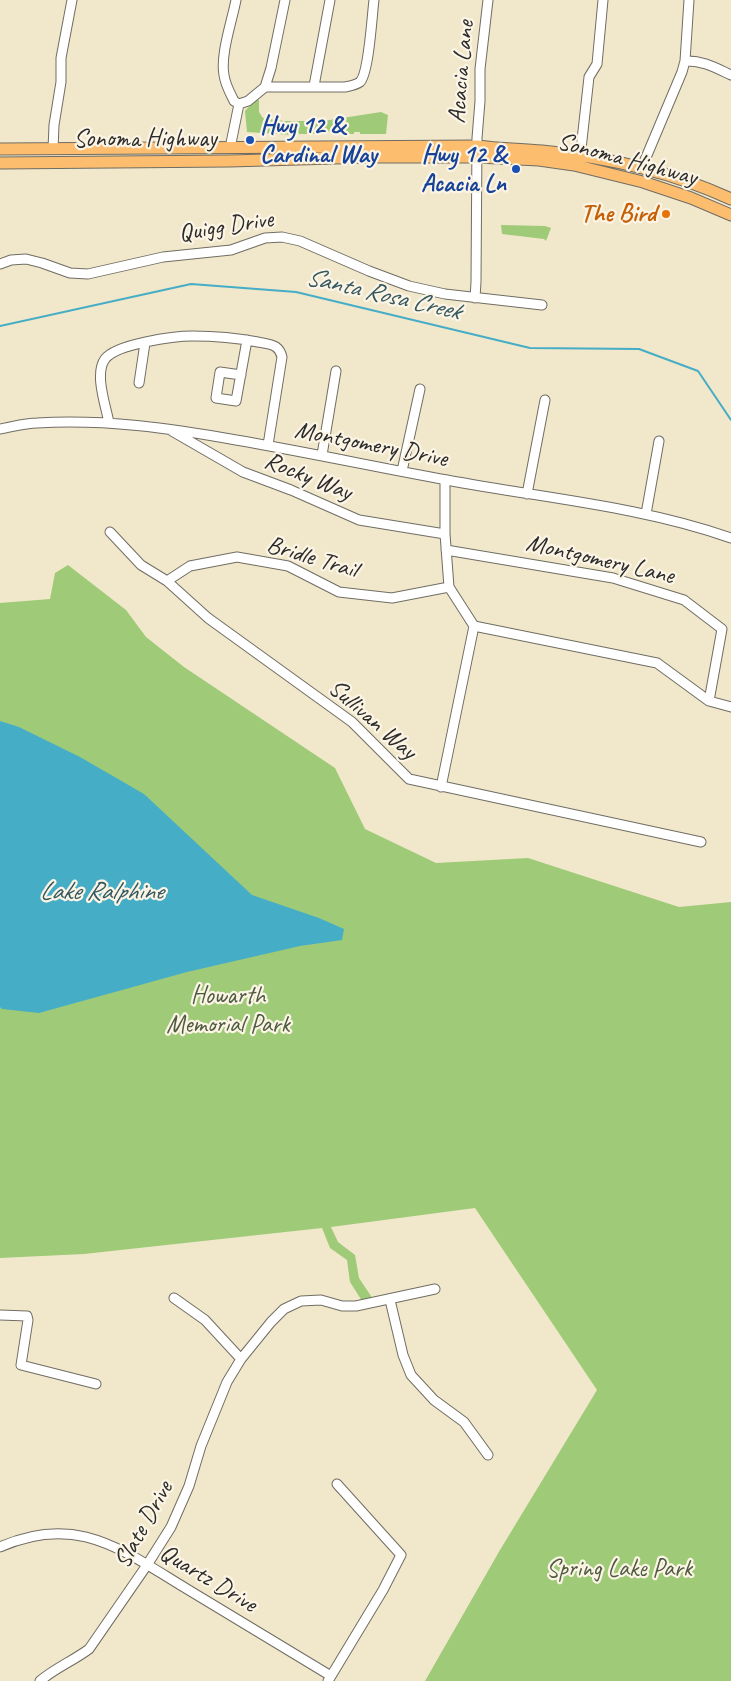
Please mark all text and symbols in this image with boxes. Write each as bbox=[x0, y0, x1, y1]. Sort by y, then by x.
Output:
street label: Acacia Lane bbox=[443, 19, 481, 125]
place label: Hwy 12 & Cardinal Way bbox=[260, 111, 377, 170]
street label: Sonoma Highway bbox=[73, 124, 217, 154]
street label: Sonoma Highway bbox=[554, 127, 700, 193]
marker: Hwy 12 & Cardinal Way bbox=[244, 134, 256, 146]
place label: Hwy 12 & Acacia Ln bbox=[421, 140, 506, 199]
marker: Hwy 12 & Acacia Ln bbox=[510, 163, 522, 175]
place label: The Bird bbox=[581, 199, 656, 229]
street label: Quigg Drive bbox=[177, 205, 275, 249]
marker: The Bird bbox=[660, 208, 672, 220]
water label: Santa Rosa Creek bbox=[303, 262, 463, 328]
street label: Montgomery Drive bbox=[292, 416, 450, 474]
street label: Rocky Way bbox=[260, 446, 356, 508]
street label: Montgomery Lane bbox=[523, 528, 677, 592]
street label: Bridle Trail bbox=[263, 530, 361, 586]
street label: Sullivan Way bbox=[322, 674, 422, 766]
water label: Lake Ralphine bbox=[40, 876, 162, 908]
park label: Howarth Memorial Park bbox=[166, 981, 290, 1040]
street label: Slate Drive bbox=[108, 1476, 180, 1574]
street label: Quartz Drive bbox=[154, 1538, 262, 1620]
park label: Spring Lake Park bbox=[546, 1554, 692, 1584]

